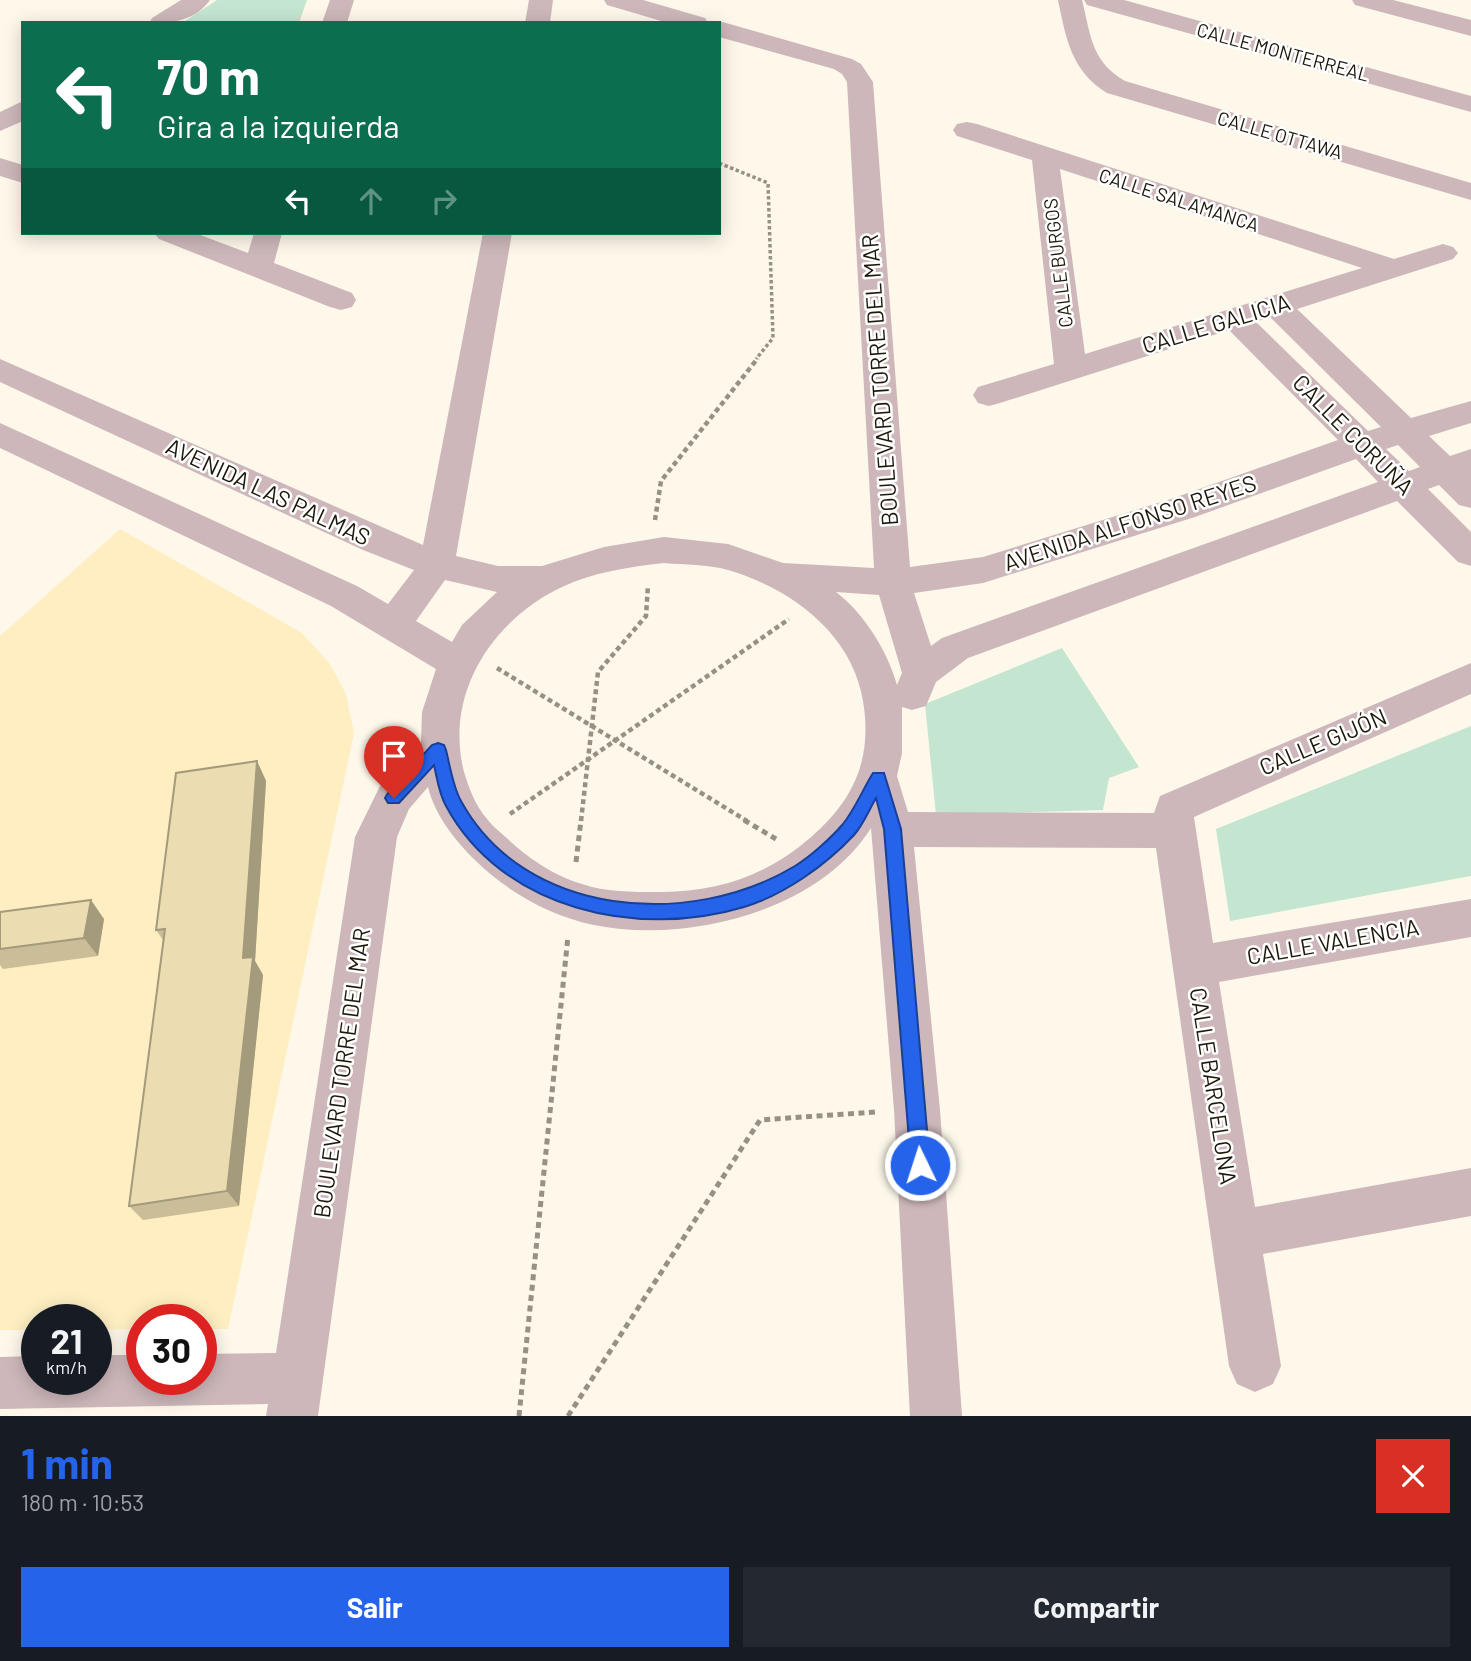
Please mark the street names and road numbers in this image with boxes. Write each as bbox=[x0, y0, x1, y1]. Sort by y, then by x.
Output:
street label: CALLE MONTERREAL bbox=[1194, 17, 1372, 86]
street label: CALLE OTTAWA bbox=[1215, 106, 1345, 163]
street label: CALLE SALAMANCA bbox=[1096, 163, 1262, 236]
street label: CALLE BURGOS bbox=[1038, 197, 1077, 329]
street label: BOULEVARD TORRE DEL MAR bbox=[855, 233, 903, 527]
street label: CALLE GALICIA bbox=[1138, 287, 1293, 359]
street label: CALLE CORUÑA bbox=[1287, 368, 1420, 501]
street label: AVENIDA LAS PALMAS bbox=[162, 431, 375, 551]
street label: AVENIDA ALFONSO REYES bbox=[1000, 468, 1260, 576]
street label: CALLE GIJÓN bbox=[1255, 702, 1391, 780]
street label: CALLE VALENCIA bbox=[1245, 912, 1421, 970]
street label: BOULEVARD TORRE DEL MAR bbox=[307, 926, 375, 1220]
street label: CALLE BARCELONA bbox=[1185, 985, 1243, 1186]

